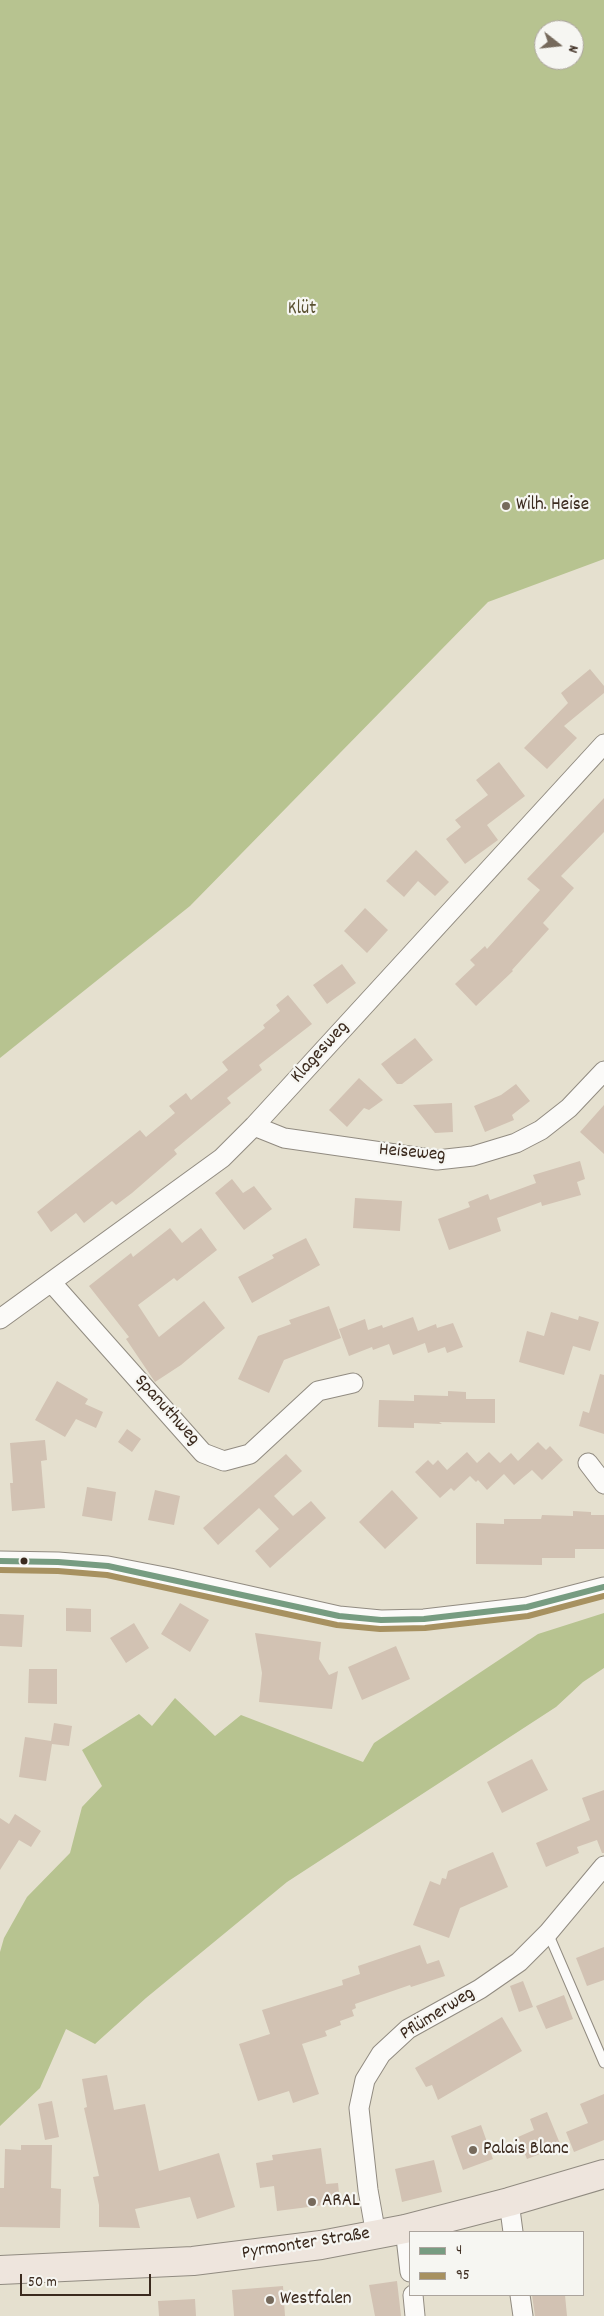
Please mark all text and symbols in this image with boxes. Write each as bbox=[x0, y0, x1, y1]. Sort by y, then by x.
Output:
north arrow bbox=[534, 20, 584, 70]
text: N bbox=[562, 43, 583, 55]
park label: Klüt bbox=[288, 299, 316, 321]
place label: Wilh. Heise bbox=[516, 495, 589, 517]
marker: Wilh. Heise bbox=[500, 500, 512, 512]
street label: Klagesweg bbox=[287, 1017, 355, 1089]
street label: Heiseweg bbox=[378, 1140, 446, 1168]
street label: Spanuthweg bbox=[128, 1371, 204, 1451]
unlabelled marker bbox=[19, 1556, 29, 1566]
street label: Pflümerweg bbox=[396, 1983, 480, 2047]
place label: Palais Blanc bbox=[483, 2139, 569, 2161]
marker: Palais Blanc bbox=[467, 2144, 479, 2156]
place label: ARAL bbox=[322, 2191, 360, 2213]
marker: ARAL bbox=[306, 2196, 318, 2208]
street label: Pyrmonter Straße bbox=[240, 2224, 372, 2266]
legend bbox=[409, 2231, 584, 2296]
text: 4 bbox=[456, 2240, 462, 2262]
scale bar bbox=[22, 2264, 154, 2296]
text: 95 bbox=[456, 2265, 470, 2287]
text: 50 m bbox=[28, 2272, 57, 2294]
place label: Westfalen bbox=[280, 2289, 352, 2311]
marker: Westfalen bbox=[264, 2294, 276, 2306]

